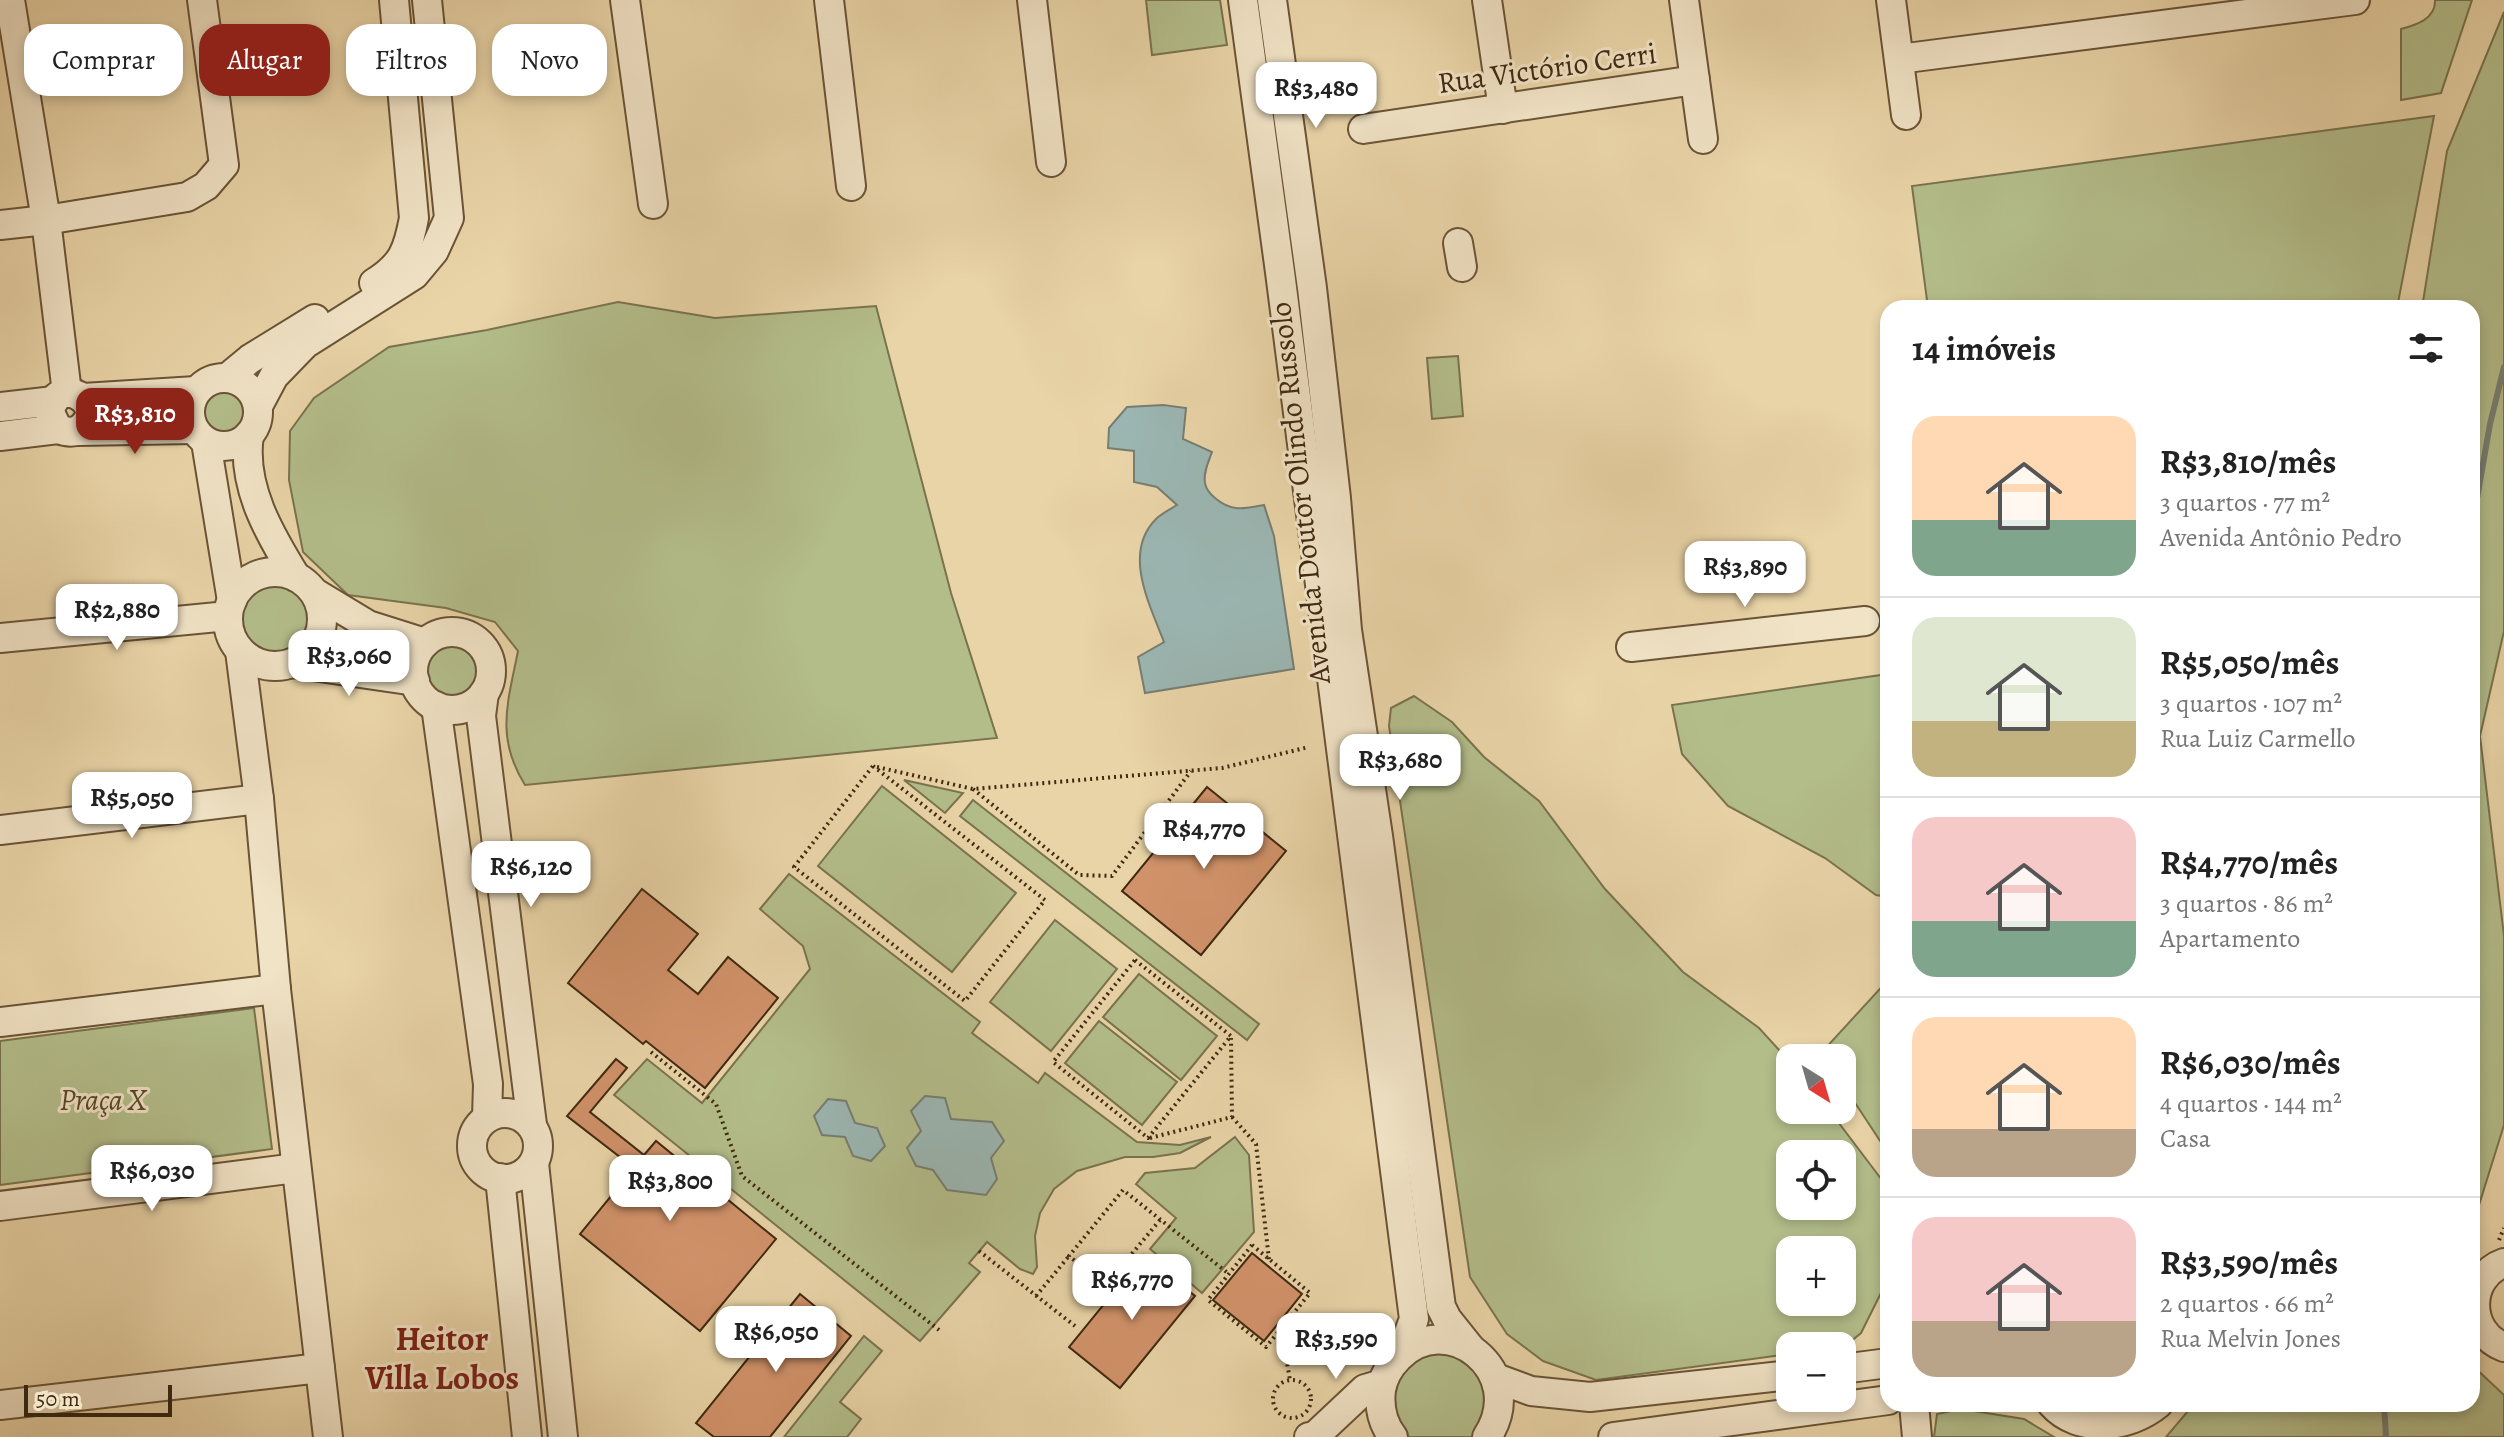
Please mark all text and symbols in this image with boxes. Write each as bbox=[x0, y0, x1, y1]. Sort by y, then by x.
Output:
chip: Comprar bbox=[24, 24, 183, 96]
chip: Alugar bbox=[199, 24, 330, 96]
chip: Filtros bbox=[346, 24, 476, 96]
chip: Novo bbox=[492, 24, 607, 96]
street label: Rua Victório Cerri bbox=[1435, 33, 1659, 103]
pin: R$3,480 bbox=[1242, 62, 1390, 130]
text: R$3,480 bbox=[1274, 70, 1358, 105]
street label: Avenida Doutor Olindo Russolo bbox=[1260, 300, 1340, 687]
text: 14 imóveis bbox=[1912, 325, 2056, 372]
icon: filters bbox=[2404, 326, 2448, 370]
pin: R$3,810 bbox=[61, 388, 209, 456]
text: R$3,810 bbox=[94, 396, 176, 431]
text: R$3,810/mês bbox=[2160, 438, 2336, 485]
icon: home bbox=[1976, 448, 2072, 544]
text: 3 quartos · 77 m² bbox=[2160, 485, 2330, 520]
text: Avenida Antônio Pedro bbox=[2160, 520, 2402, 555]
pin: R$3,890 bbox=[1671, 541, 1819, 609]
text: R$3,890 bbox=[1703, 549, 1787, 584]
pin: R$2,880 bbox=[43, 584, 191, 652]
text: R$2,880 bbox=[74, 592, 160, 627]
pin: R$3,060 bbox=[275, 630, 423, 698]
text: R$3,060 bbox=[306, 638, 392, 673]
text: R$5,050/mês bbox=[2160, 639, 2339, 686]
icon: home bbox=[1976, 649, 2072, 745]
text: 3 quartos · 107 m² bbox=[2160, 686, 2342, 721]
text: Rua Luiz Carmello bbox=[2160, 721, 2355, 756]
pin: R$3,680 bbox=[1326, 734, 1474, 802]
text: R$3,680 bbox=[1358, 742, 1442, 777]
pin: R$5,050 bbox=[58, 772, 206, 840]
text: R$5,050 bbox=[90, 780, 174, 815]
pin: R$4,770 bbox=[1130, 803, 1278, 871]
text: R$4,770 bbox=[1162, 811, 1246, 846]
text: R$4,770/mês bbox=[2160, 839, 2338, 886]
pin: R$6,120 bbox=[457, 841, 605, 909]
text: R$6,120 bbox=[490, 849, 572, 884]
icon: home bbox=[1976, 849, 2072, 945]
text: 3 quartos · 86 m² bbox=[2160, 886, 2333, 921]
text: Apartamento bbox=[2160, 921, 2300, 956]
text: R$6,030/mês bbox=[2160, 1039, 2341, 1086]
north arrow bbox=[1776, 1044, 1856, 1124]
map controls bbox=[1776, 1044, 1856, 1412]
icon: home bbox=[1976, 1049, 2072, 1145]
park label: Praça X bbox=[59, 1080, 148, 1120]
text: 4 quartos · 144 m² bbox=[2160, 1086, 2342, 1121]
text: Casa bbox=[2160, 1121, 2211, 1156]
button: locate bbox=[1776, 1140, 1856, 1220]
pin: R$6,030 bbox=[78, 1145, 226, 1213]
text: R$6,030 bbox=[109, 1153, 195, 1188]
pin: R$3,800 bbox=[596, 1155, 744, 1223]
text: R$3,800 bbox=[627, 1163, 713, 1198]
button: + bbox=[1776, 1236, 1856, 1316]
text: R$3,590/mês bbox=[2160, 1239, 2338, 1286]
icon: home bbox=[1976, 1249, 2072, 1345]
pin: R$6,770 bbox=[1058, 1254, 1206, 1322]
text: R$6,770 bbox=[1090, 1262, 1174, 1297]
text: 2 quartos · 66 m² bbox=[2160, 1286, 2334, 1321]
pin: R$6,050 bbox=[702, 1306, 850, 1374]
pin: R$3,590 bbox=[1262, 1313, 1410, 1381]
text: R$6,050 bbox=[733, 1314, 819, 1349]
district label: Heitor Villa Lobos bbox=[364, 1315, 519, 1401]
text: R$3,590 bbox=[1294, 1321, 1378, 1356]
text: Rua Melvin Jones bbox=[2160, 1321, 2341, 1356]
button: − bbox=[1776, 1332, 1856, 1412]
scale bar bbox=[24, 1381, 172, 1417]
text: 50 m bbox=[36, 1384, 80, 1414]

